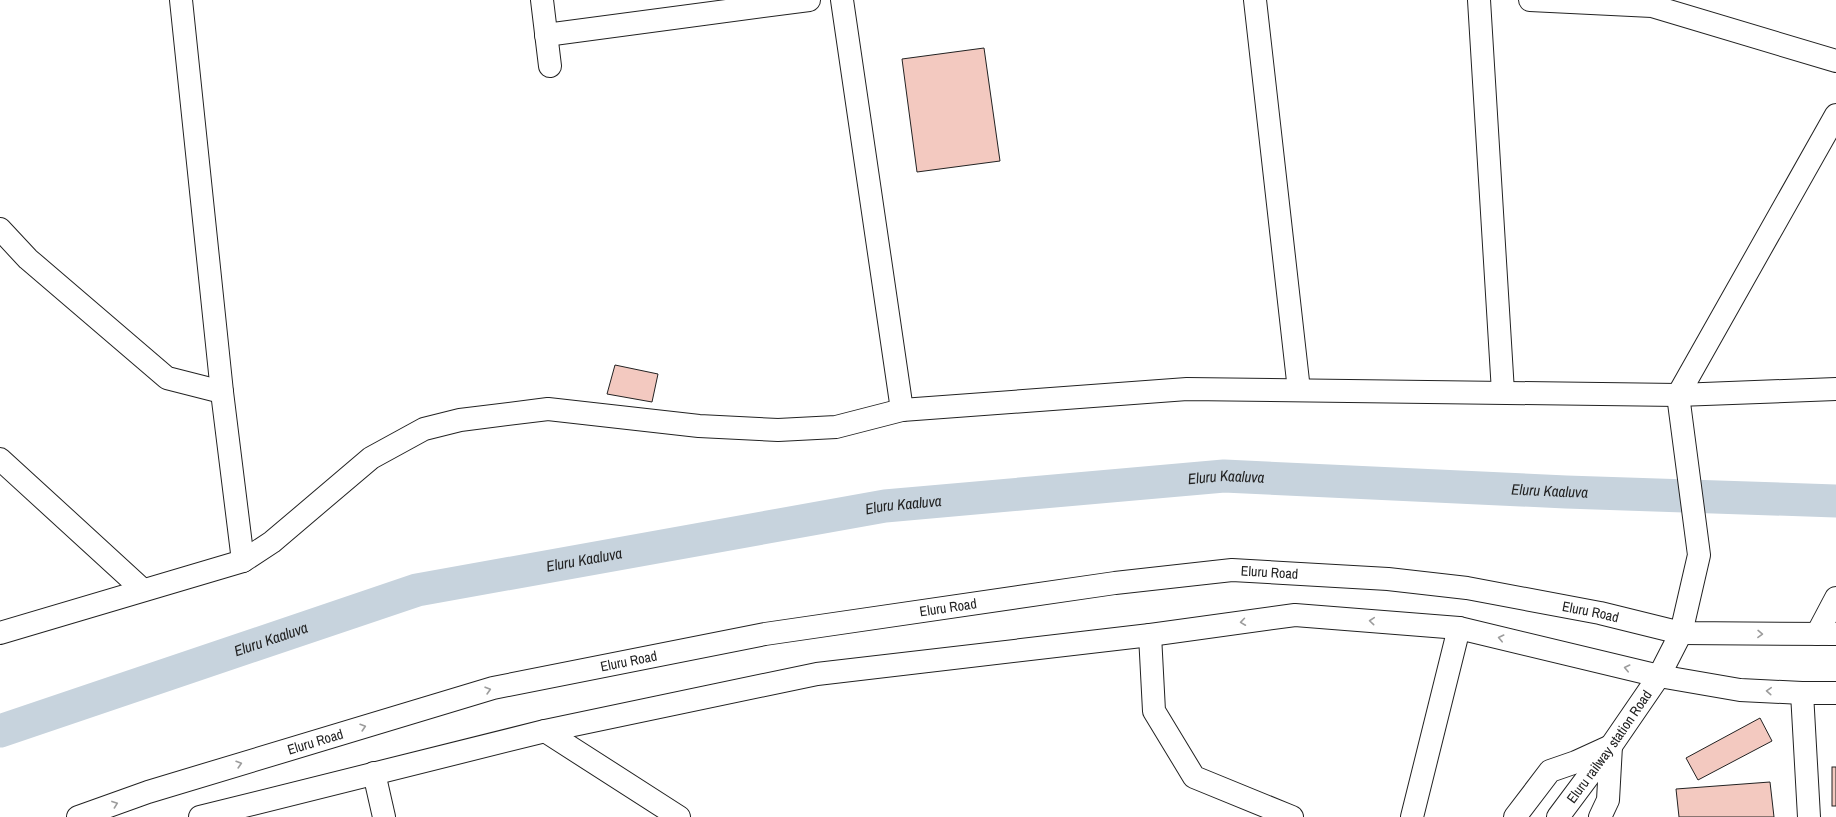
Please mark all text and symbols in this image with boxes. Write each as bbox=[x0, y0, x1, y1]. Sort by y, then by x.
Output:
water label: Eluru Kaaluva bbox=[1187, 465, 1265, 489]
water label: Eluru Kaaluva bbox=[1511, 478, 1588, 503]
water label: Eluru Kaaluva bbox=[863, 490, 942, 519]
water label: Eluru Kaaluva bbox=[544, 542, 624, 577]
street label: Eluru Road bbox=[1240, 562, 1299, 583]
street label: Eluru Road bbox=[918, 594, 978, 620]
street label: Eluru Road bbox=[1561, 597, 1621, 626]
one-way arrow bbox=[1369, 616, 1375, 625]
water label: Eluru Kaaluva bbox=[231, 617, 311, 661]
one-way arrow bbox=[1240, 617, 1246, 626]
one-way arrow bbox=[1757, 630, 1763, 638]
one-way arrow bbox=[1497, 634, 1504, 642]
street label: Eluru Road bbox=[599, 647, 659, 675]
one-way arrow bbox=[1624, 664, 1630, 672]
one-way arrow bbox=[484, 686, 491, 695]
street label: Eluru railway station Road bbox=[1562, 687, 1656, 807]
one-way arrow bbox=[1766, 687, 1772, 696]
one-way arrow bbox=[360, 723, 367, 732]
street label: Eluru Road bbox=[285, 725, 345, 759]
one-way arrow bbox=[235, 760, 242, 769]
one-way arrow bbox=[111, 800, 118, 808]

